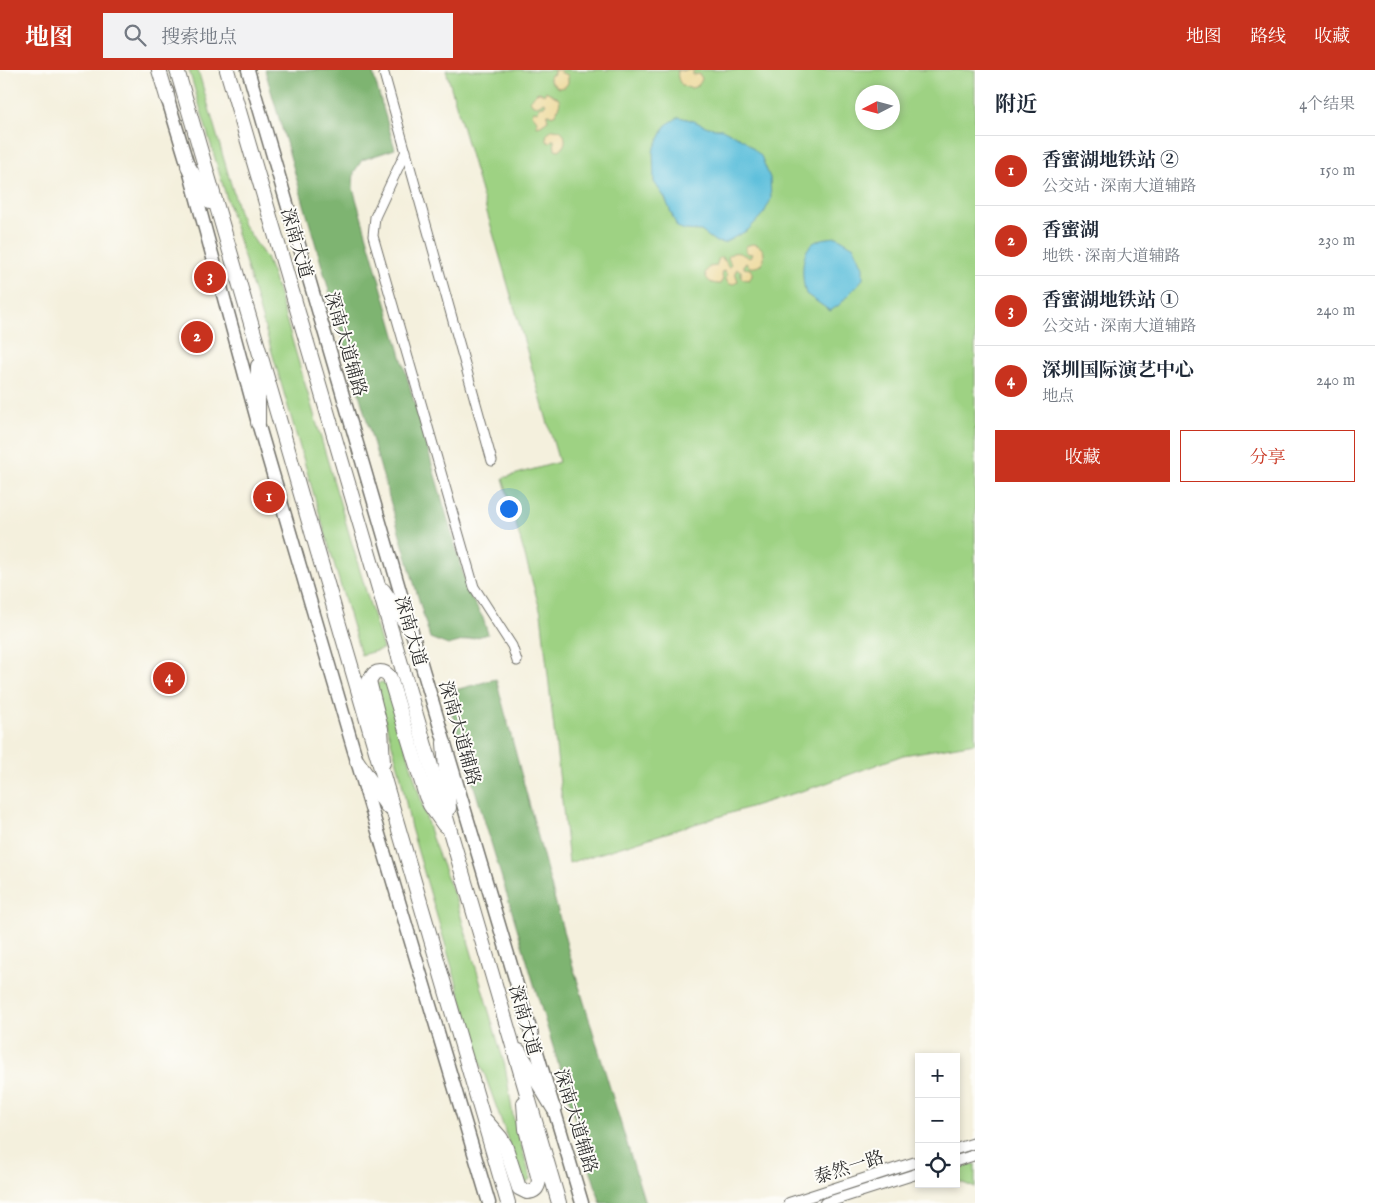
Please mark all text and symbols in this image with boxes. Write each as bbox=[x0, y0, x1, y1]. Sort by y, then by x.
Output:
search box bbox=[103, 13, 453, 58]
icon: search bbox=[121, 21, 149, 49]
text: 地图 bbox=[25, 23, 73, 54]
text: 搜索地点 bbox=[161, 26, 237, 50]
text: 地图 bbox=[1186, 26, 1222, 49]
text: 路线 bbox=[1250, 26, 1286, 49]
text: 收藏 bbox=[1314, 26, 1350, 49]
north arrow bbox=[855, 85, 900, 130]
text: 附近 bbox=[995, 92, 1037, 119]
text: 4个结果 bbox=[1299, 95, 1355, 115]
text: 香蜜湖地铁站 ② bbox=[1042, 149, 1179, 173]
text: 1 bbox=[1008, 161, 1014, 181]
text: 150 m bbox=[1320, 161, 1355, 181]
text: 公交站 · 深南大道辅路 bbox=[1042, 177, 1197, 197]
street label: 深南大道 bbox=[275, 206, 317, 281]
text: 香蜜湖 bbox=[1042, 219, 1099, 243]
text: 2 bbox=[1007, 231, 1015, 251]
text: 230 m bbox=[1318, 231, 1355, 251]
text: 地铁 · 深南大道辅路 bbox=[1042, 247, 1181, 267]
pin: 3 bbox=[194, 258, 226, 296]
street label: 深南大道辅路 bbox=[319, 289, 370, 399]
text: 香蜜湖地铁站 ① bbox=[1042, 289, 1179, 313]
text: 3 bbox=[1008, 301, 1014, 321]
text: 240 m bbox=[1316, 301, 1355, 321]
text: 公交站 · 深南大道辅路 bbox=[1042, 317, 1197, 337]
pin: 2 bbox=[181, 318, 213, 356]
text: 深圳国际演艺中心 bbox=[1042, 359, 1194, 383]
text: 4 bbox=[1007, 371, 1015, 391]
text: 240 m bbox=[1316, 371, 1355, 391]
text: 地点 bbox=[1042, 387, 1074, 407]
button: 收藏 bbox=[995, 430, 1170, 482]
button: 分享 bbox=[1180, 430, 1355, 482]
pin: 1 bbox=[253, 478, 285, 516]
your location bbox=[496, 496, 522, 522]
street label: 深南大道 bbox=[389, 594, 431, 669]
pin: 4 bbox=[153, 659, 185, 697]
street label: 深南大道辅路 bbox=[433, 678, 484, 788]
street label: 深南大道 bbox=[503, 983, 545, 1058]
map controls bbox=[915, 1053, 960, 1188]
button: + bbox=[915, 1053, 960, 1098]
street label: 深南大道辅路 bbox=[548, 1066, 601, 1176]
button: − bbox=[915, 1098, 960, 1143]
button: locate bbox=[915, 1143, 960, 1188]
street label: 泰然一路 bbox=[812, 1146, 887, 1190]

